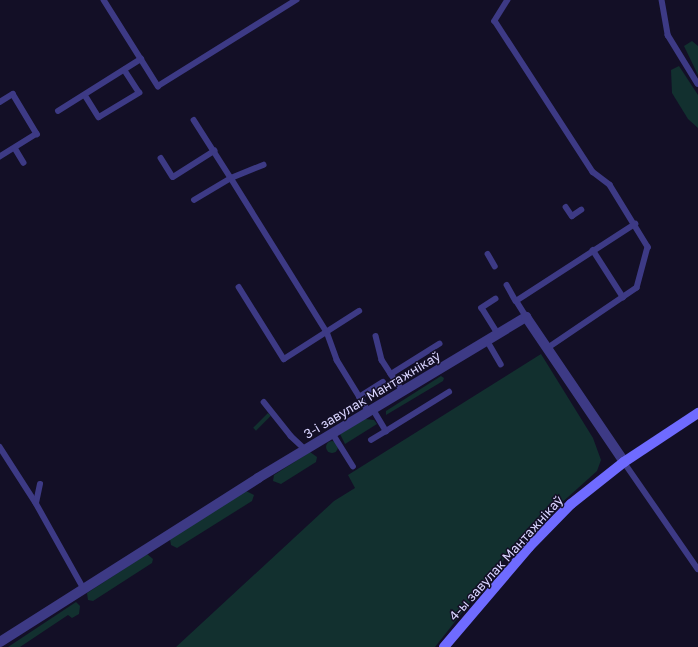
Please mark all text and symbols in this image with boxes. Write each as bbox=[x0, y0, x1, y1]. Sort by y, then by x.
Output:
street label: 3-і завулак Мантажнікаў bbox=[301, 348, 443, 442]
street label: 4-ы завулак Мантажнікаў bbox=[446, 492, 566, 624]

